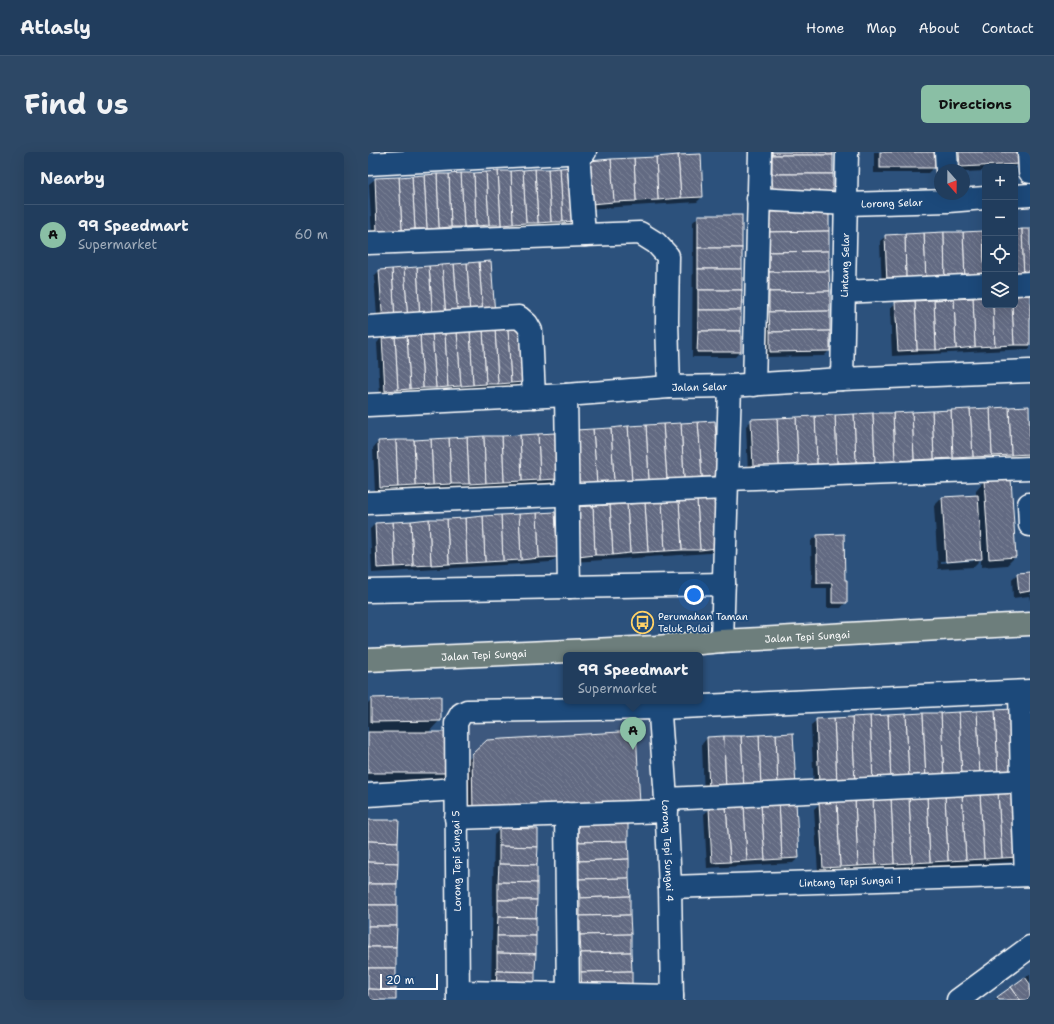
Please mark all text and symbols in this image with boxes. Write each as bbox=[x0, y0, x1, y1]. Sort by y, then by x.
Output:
text: Atlasly bbox=[20, 15, 91, 40]
text: Home bbox=[806, 19, 845, 37]
text: Map bbox=[867, 19, 897, 37]
text: About bbox=[919, 19, 960, 37]
text: Contact bbox=[982, 19, 1034, 37]
text: Find us bbox=[24, 85, 129, 123]
button: Directions bbox=[921, 85, 1030, 123]
north arrow bbox=[934, 164, 970, 200]
map controls bbox=[982, 164, 1018, 308]
button: + bbox=[982, 164, 1018, 200]
text: Nearby bbox=[40, 167, 105, 189]
street label: Lorong Selar bbox=[861, 196, 923, 211]
button: − bbox=[982, 200, 1018, 236]
text: 99 Speedmart bbox=[78, 216, 189, 236]
text: A bbox=[48, 226, 58, 243]
text: 60 m bbox=[295, 226, 328, 243]
street label: Lintang Selar bbox=[838, 232, 852, 298]
text: Supermarket bbox=[78, 236, 157, 253]
button: locate bbox=[982, 236, 1018, 272]
button: layers bbox=[982, 272, 1018, 308]
street label: Jalan Selar bbox=[671, 380, 728, 394]
your location bbox=[684, 585, 704, 605]
bus stop icon: Perumahan Taman Teluk Pulai bbox=[629, 609, 655, 635]
place label: Perumahan Taman Teluk Pulai bbox=[658, 610, 748, 635]
street label: Jalan Tepi Sungai bbox=[764, 628, 851, 646]
street label: Jalan Tepi Sungai bbox=[441, 647, 527, 664]
popup bbox=[563, 652, 703, 704]
text: 99 Speedmart bbox=[578, 660, 688, 680]
text: Supermarket bbox=[578, 680, 657, 697]
pin: A bbox=[620, 717, 646, 750]
street label: Lorong Tepi Sungai 4 bbox=[659, 799, 676, 902]
street label: Lorong Tepi Sungai 5 bbox=[449, 810, 464, 912]
street label: Lintang Tepi Sungai 1 bbox=[799, 873, 901, 890]
scale bar bbox=[380, 972, 438, 991]
text: 20 m bbox=[386, 973, 414, 988]

